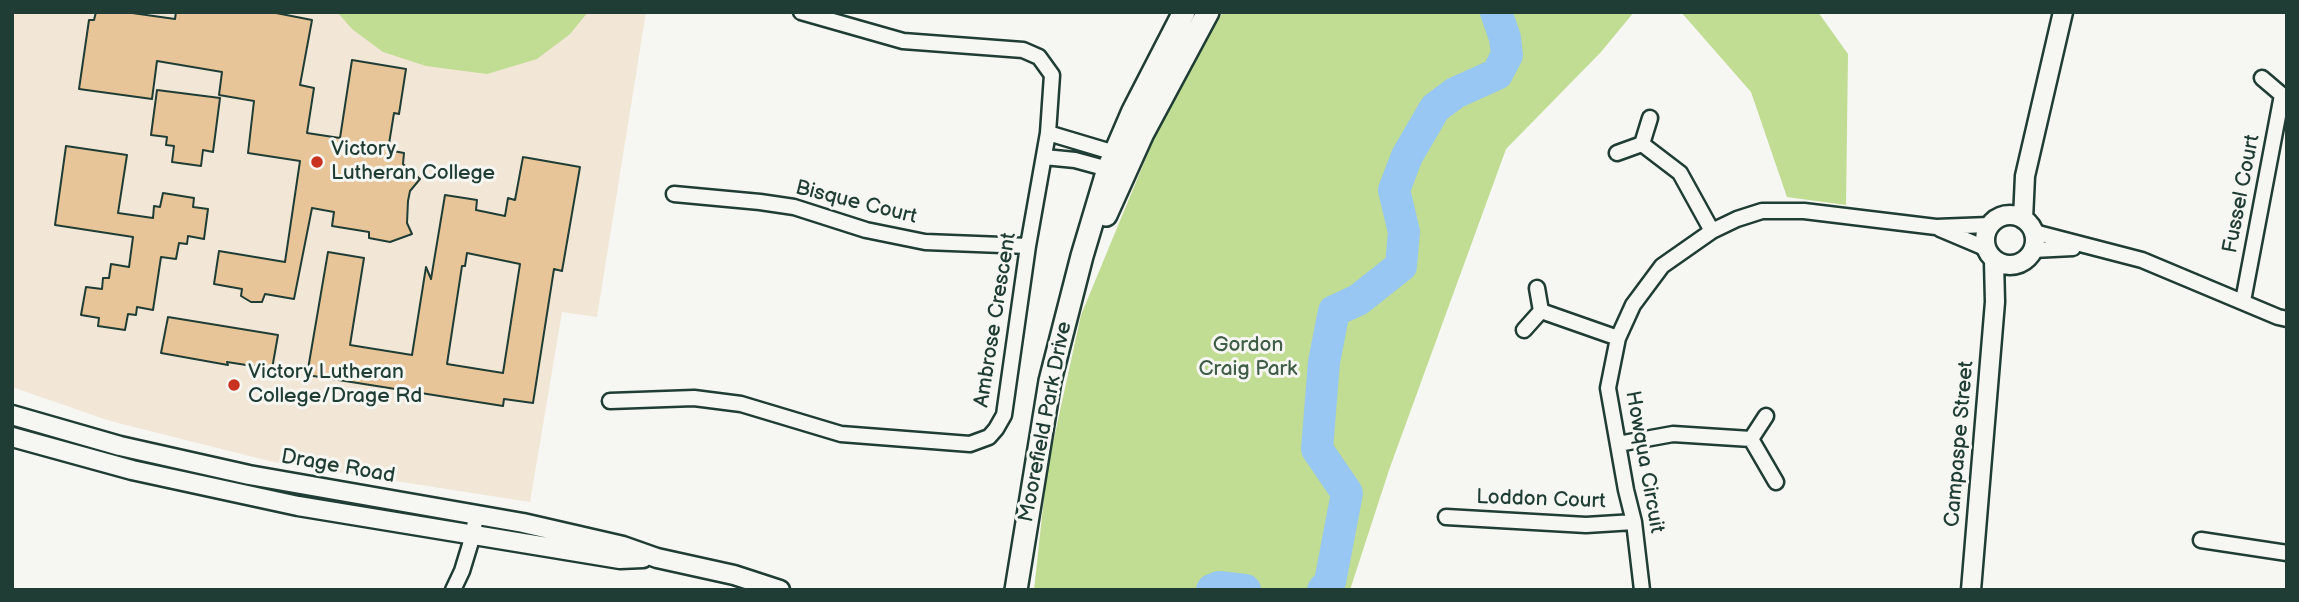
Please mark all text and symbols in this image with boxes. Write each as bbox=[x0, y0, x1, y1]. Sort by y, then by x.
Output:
street label: Fussel Court bbox=[2218, 133, 2266, 255]
place label: Victory Lutheran College bbox=[331, 137, 495, 187]
marker: Victory Lutheran College bbox=[309, 154, 325, 170]
street label: Bisque Court bbox=[793, 176, 919, 230]
street label: Ambrose Crescent bbox=[970, 231, 1022, 409]
street label: Moorefield Park Drive bbox=[1014, 320, 1078, 524]
park label: Gordon Craig Park bbox=[1199, 333, 1297, 383]
place label: Victory Lutheran College/Drage Rd bbox=[248, 360, 422, 410]
street label: Campaspe Street bbox=[1940, 360, 1980, 528]
marker: Victory Lutheran College/Drage Rd bbox=[226, 377, 242, 393]
street label: Howqua Circuit bbox=[1619, 389, 1669, 535]
street label: Drage Road bbox=[279, 445, 397, 489]
street label: Loddon Court bbox=[1476, 485, 1606, 515]

